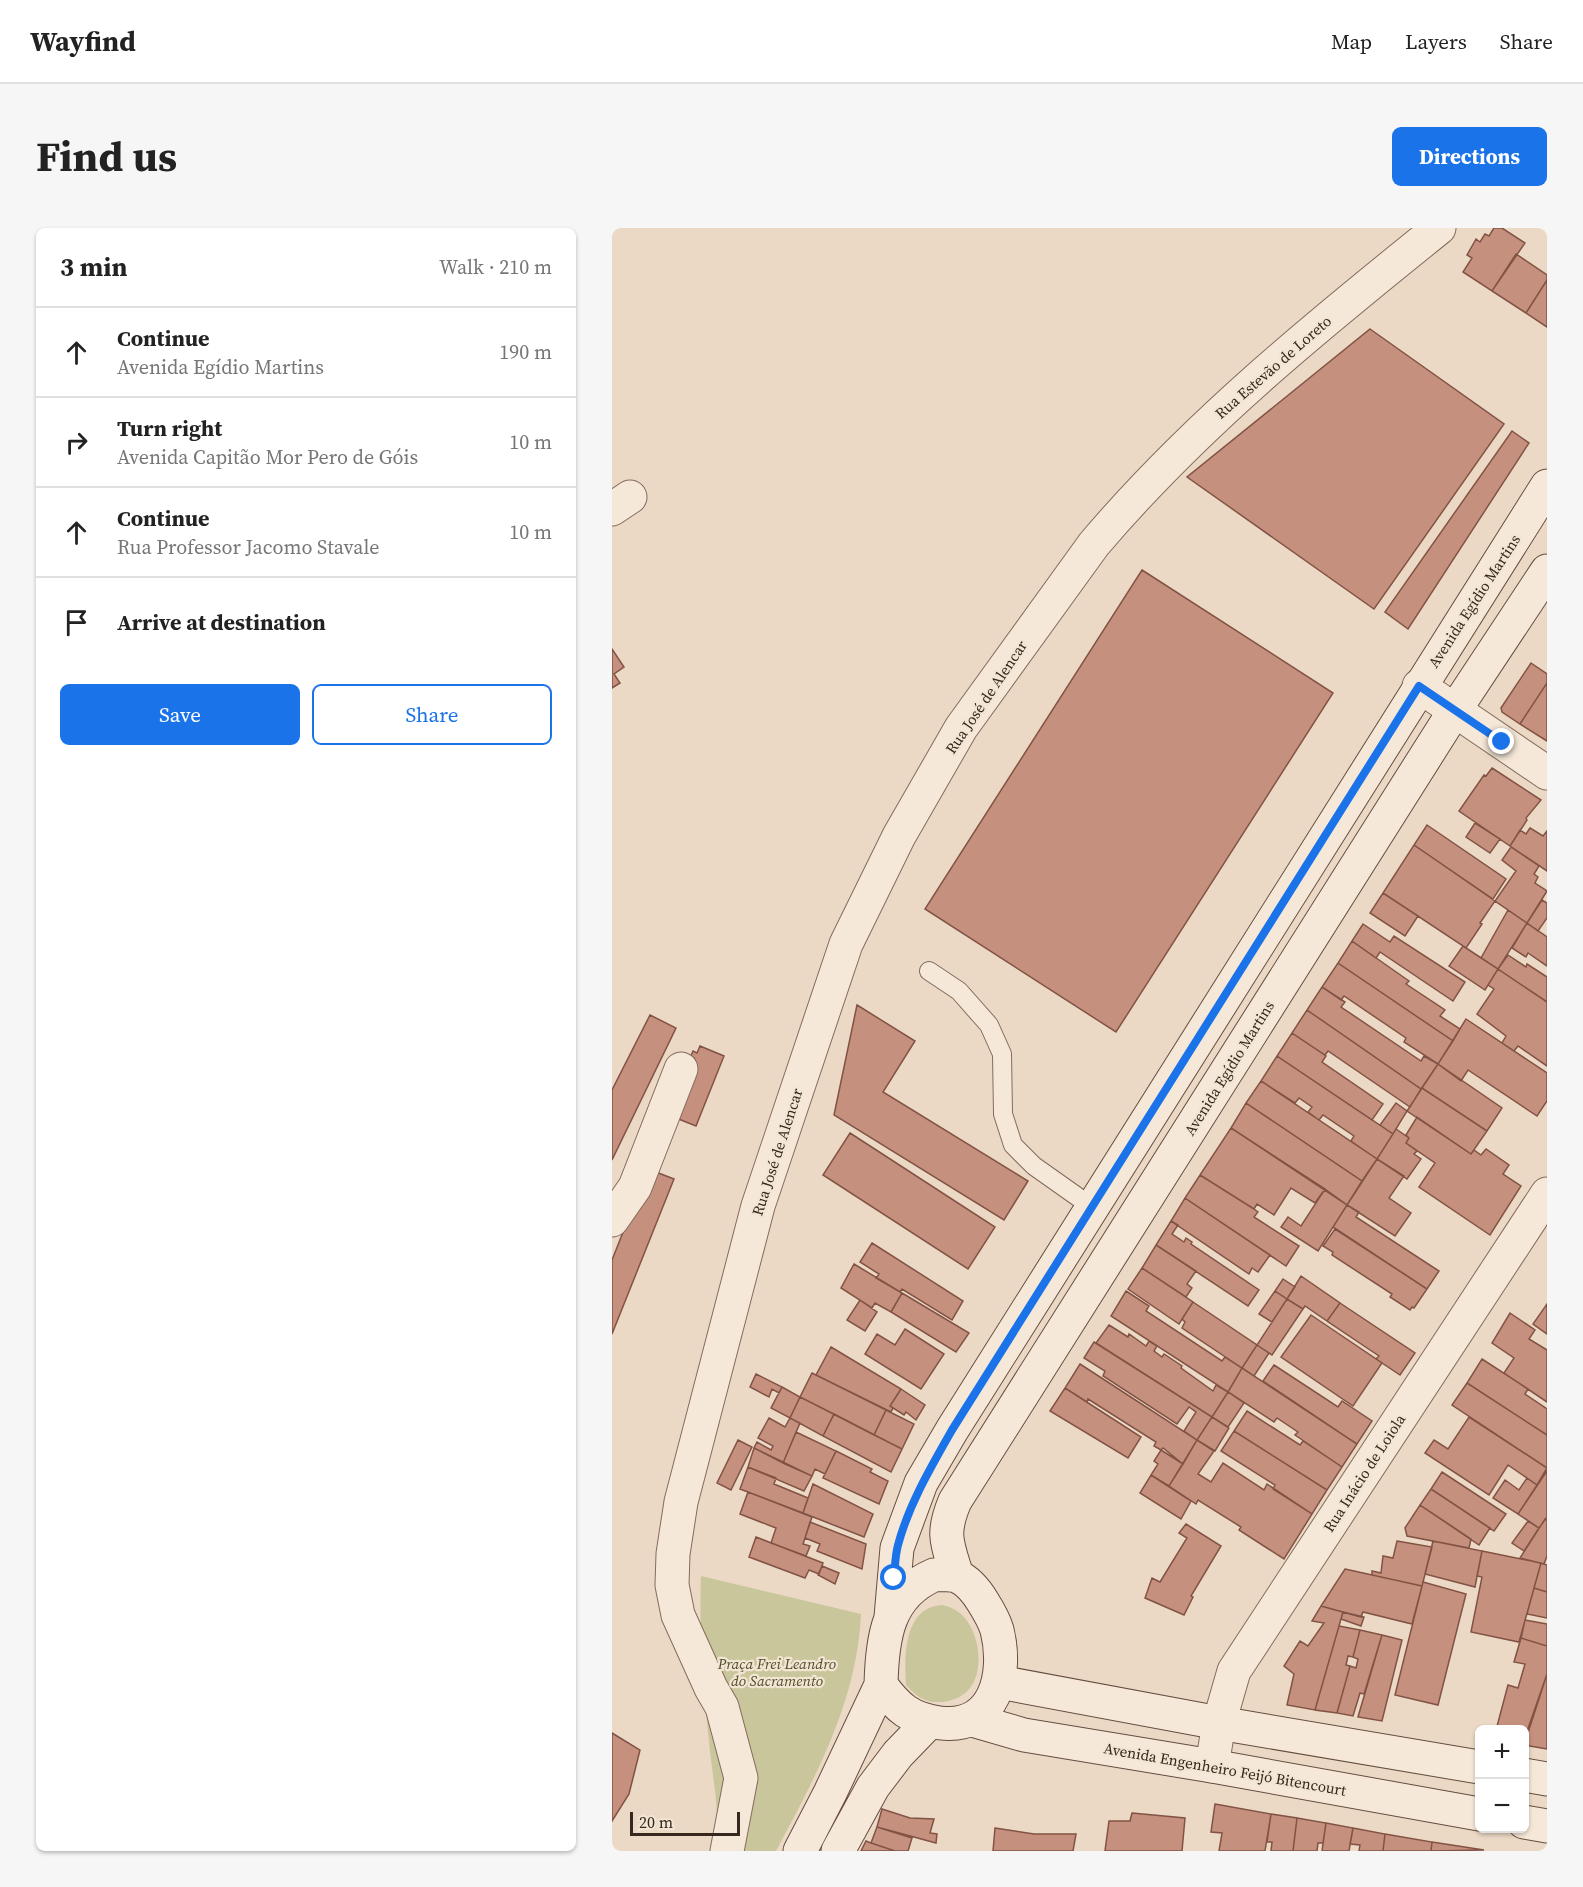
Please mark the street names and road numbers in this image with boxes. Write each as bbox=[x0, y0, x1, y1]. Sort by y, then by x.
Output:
street label: Rua Estevão de Loreto bbox=[1210, 311, 1336, 423]
street label: Avenida Egídio Martins bbox=[1423, 530, 1525, 672]
street label: Rua José de Alencar bbox=[940, 636, 1032, 758]
street label: Avenida Egídio Martins bbox=[1179, 997, 1279, 1139]
street label: Rua José de Alencar bbox=[747, 1085, 808, 1218]
street label: Rua Inácio de Loiola bbox=[1318, 1410, 1410, 1536]
street label: Avenida Engenheiro Feijó Bitencourt bbox=[1102, 1737, 1348, 1801]

